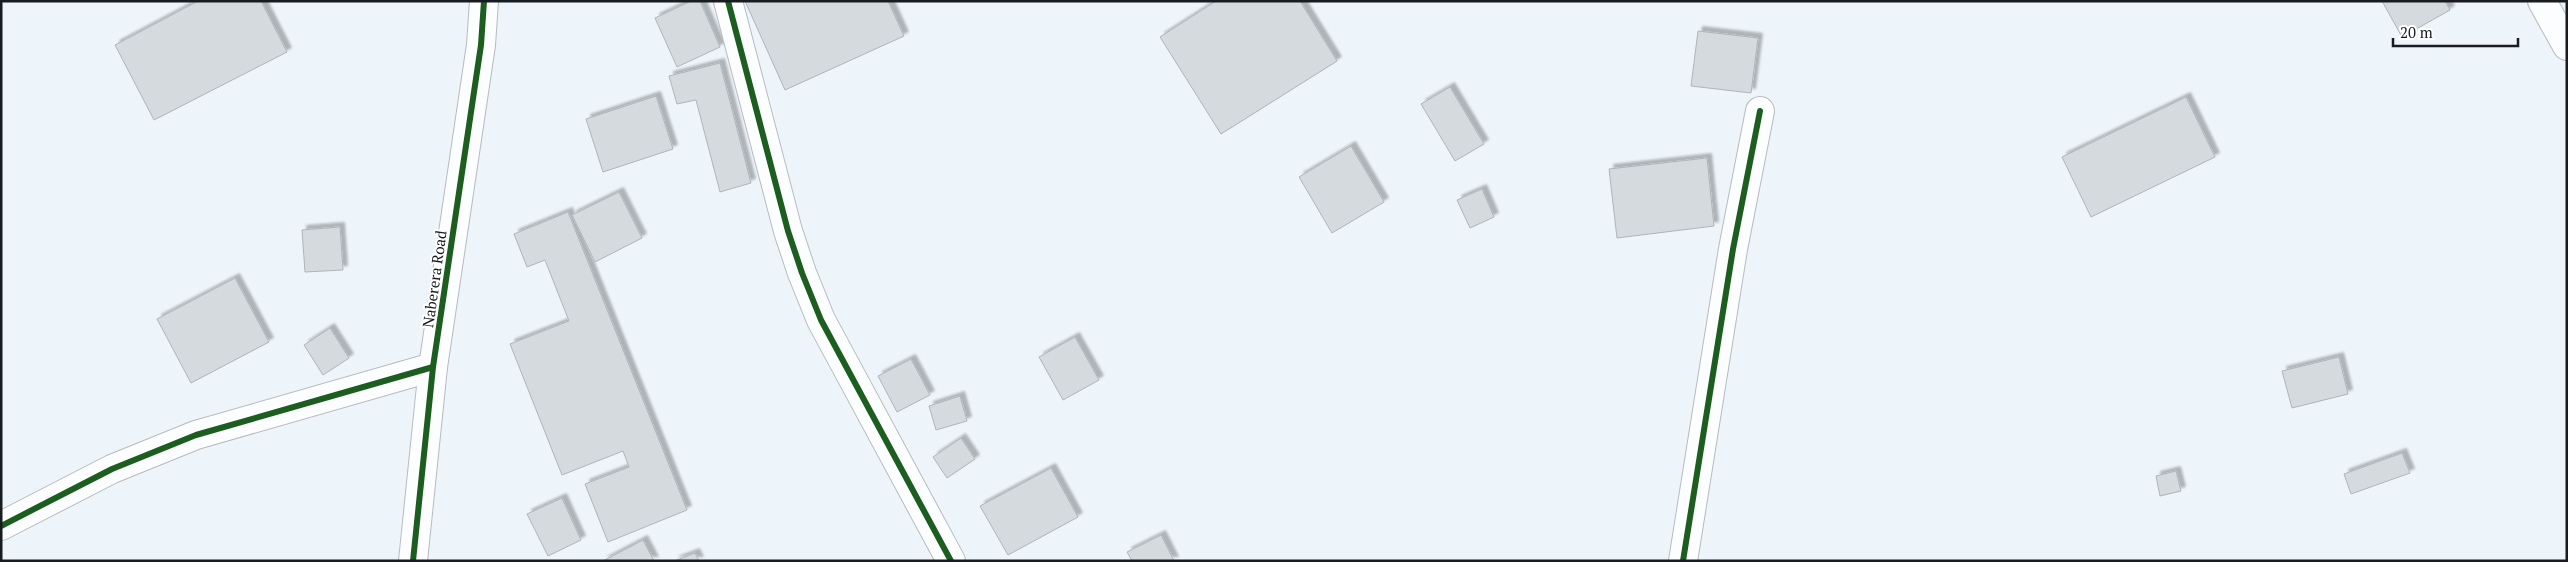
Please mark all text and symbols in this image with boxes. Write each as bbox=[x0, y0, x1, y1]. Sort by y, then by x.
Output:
scale bar bbox=[2393, 15, 2518, 47]
text: 20 m bbox=[2400, 22, 2433, 42]
street label: Naberera Road bbox=[417, 229, 451, 329]

